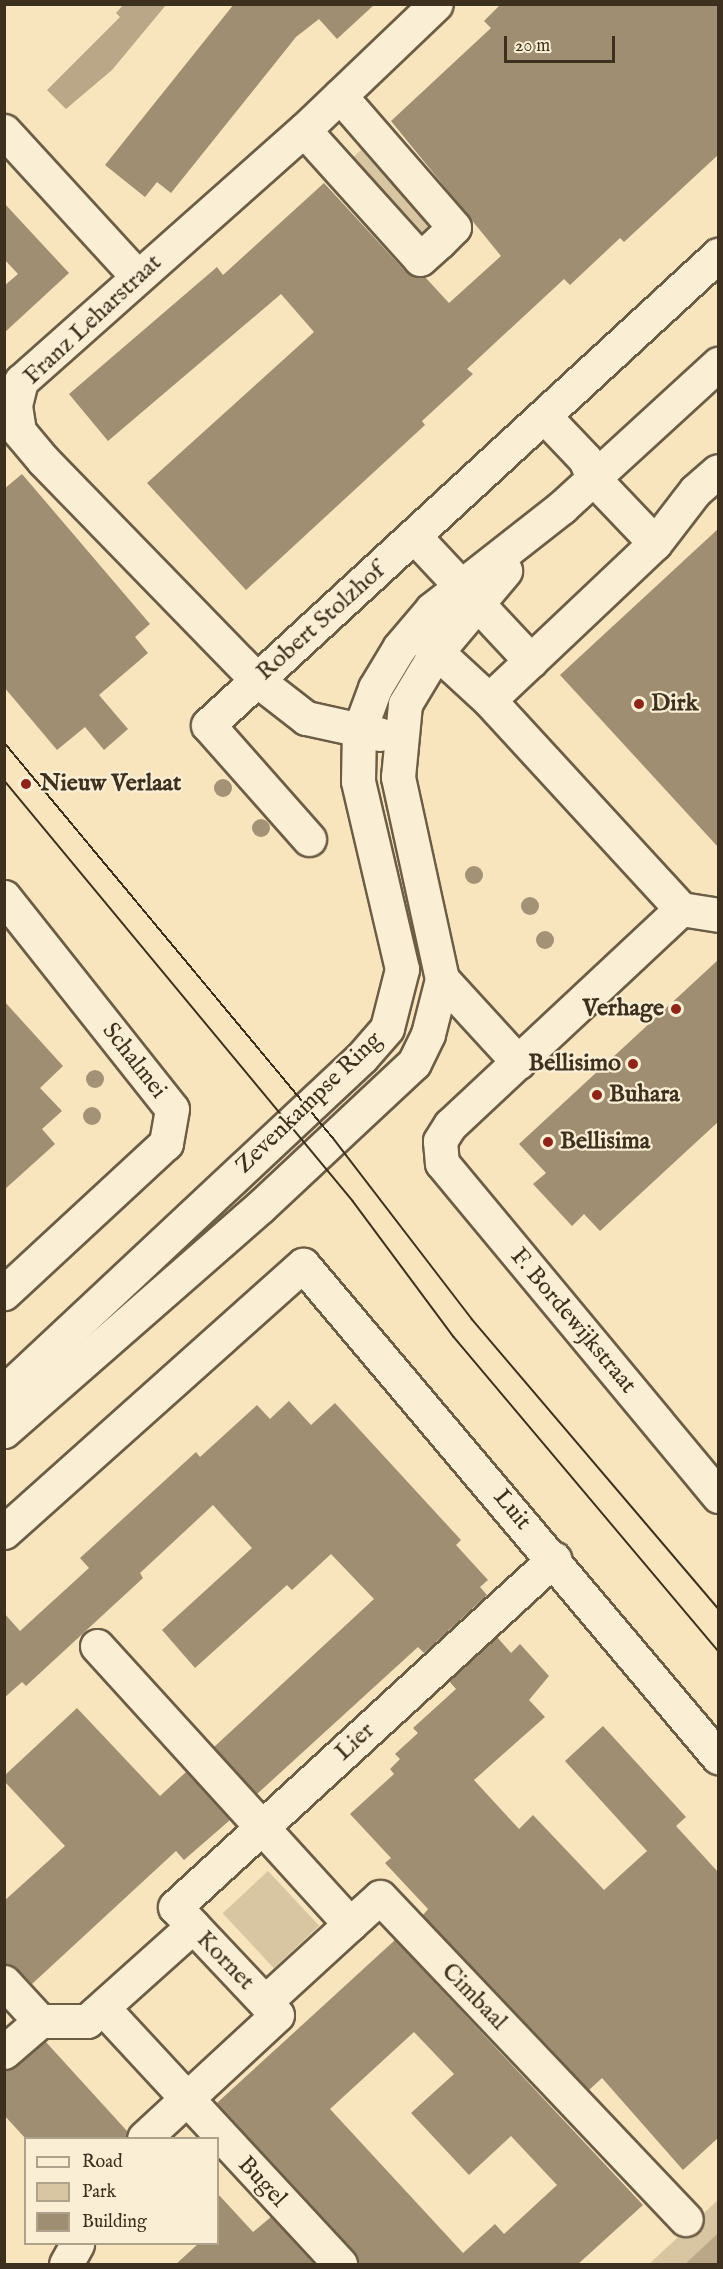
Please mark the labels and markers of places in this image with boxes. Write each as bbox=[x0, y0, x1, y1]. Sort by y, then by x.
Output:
place label: Dirk bbox=[651, 690, 698, 718]
marker: Dirk bbox=[632, 697, 646, 711]
place label: Nieuw Verlaat bbox=[40, 770, 181, 798]
marker: Nieuw Verlaat bbox=[17, 775, 35, 793]
place label: Verhage bbox=[583, 995, 664, 1023]
marker: Verhage bbox=[669, 1002, 683, 1016]
place label: Bellisimo bbox=[528, 1050, 621, 1078]
marker: Bellisimo bbox=[626, 1057, 640, 1071]
place label: Buhara bbox=[609, 1081, 680, 1109]
marker: Buhara bbox=[590, 1088, 604, 1102]
place label: Bellisima bbox=[560, 1128, 650, 1156]
marker: Bellisima bbox=[541, 1135, 555, 1149]

